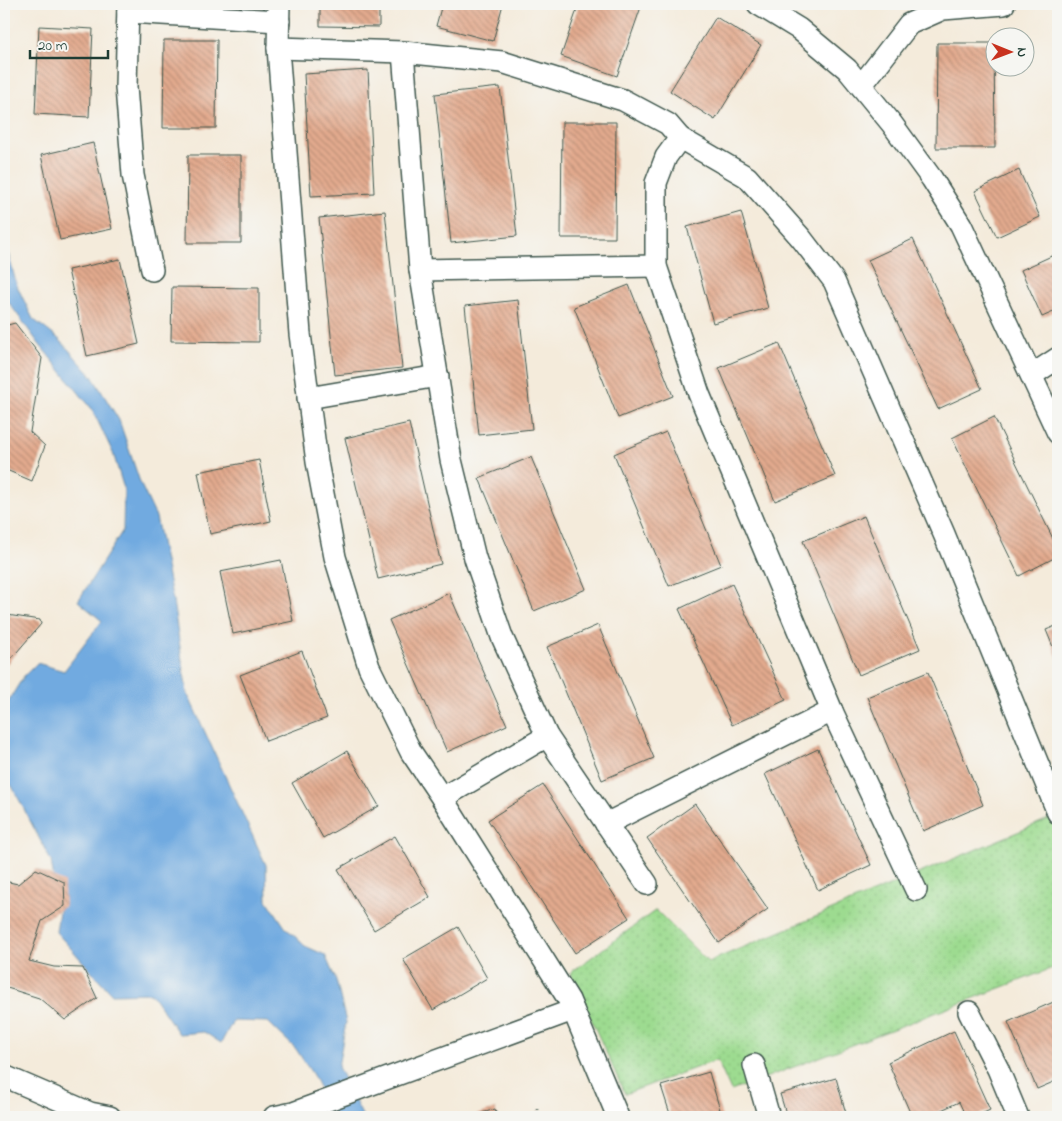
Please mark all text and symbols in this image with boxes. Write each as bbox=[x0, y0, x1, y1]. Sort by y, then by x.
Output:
scale bar bbox=[30, 28, 108, 60]
north arrow bbox=[984, 28, 1034, 78]
text: 20 m bbox=[38, 35, 68, 57]
text: N bbox=[1011, 47, 1032, 57]

